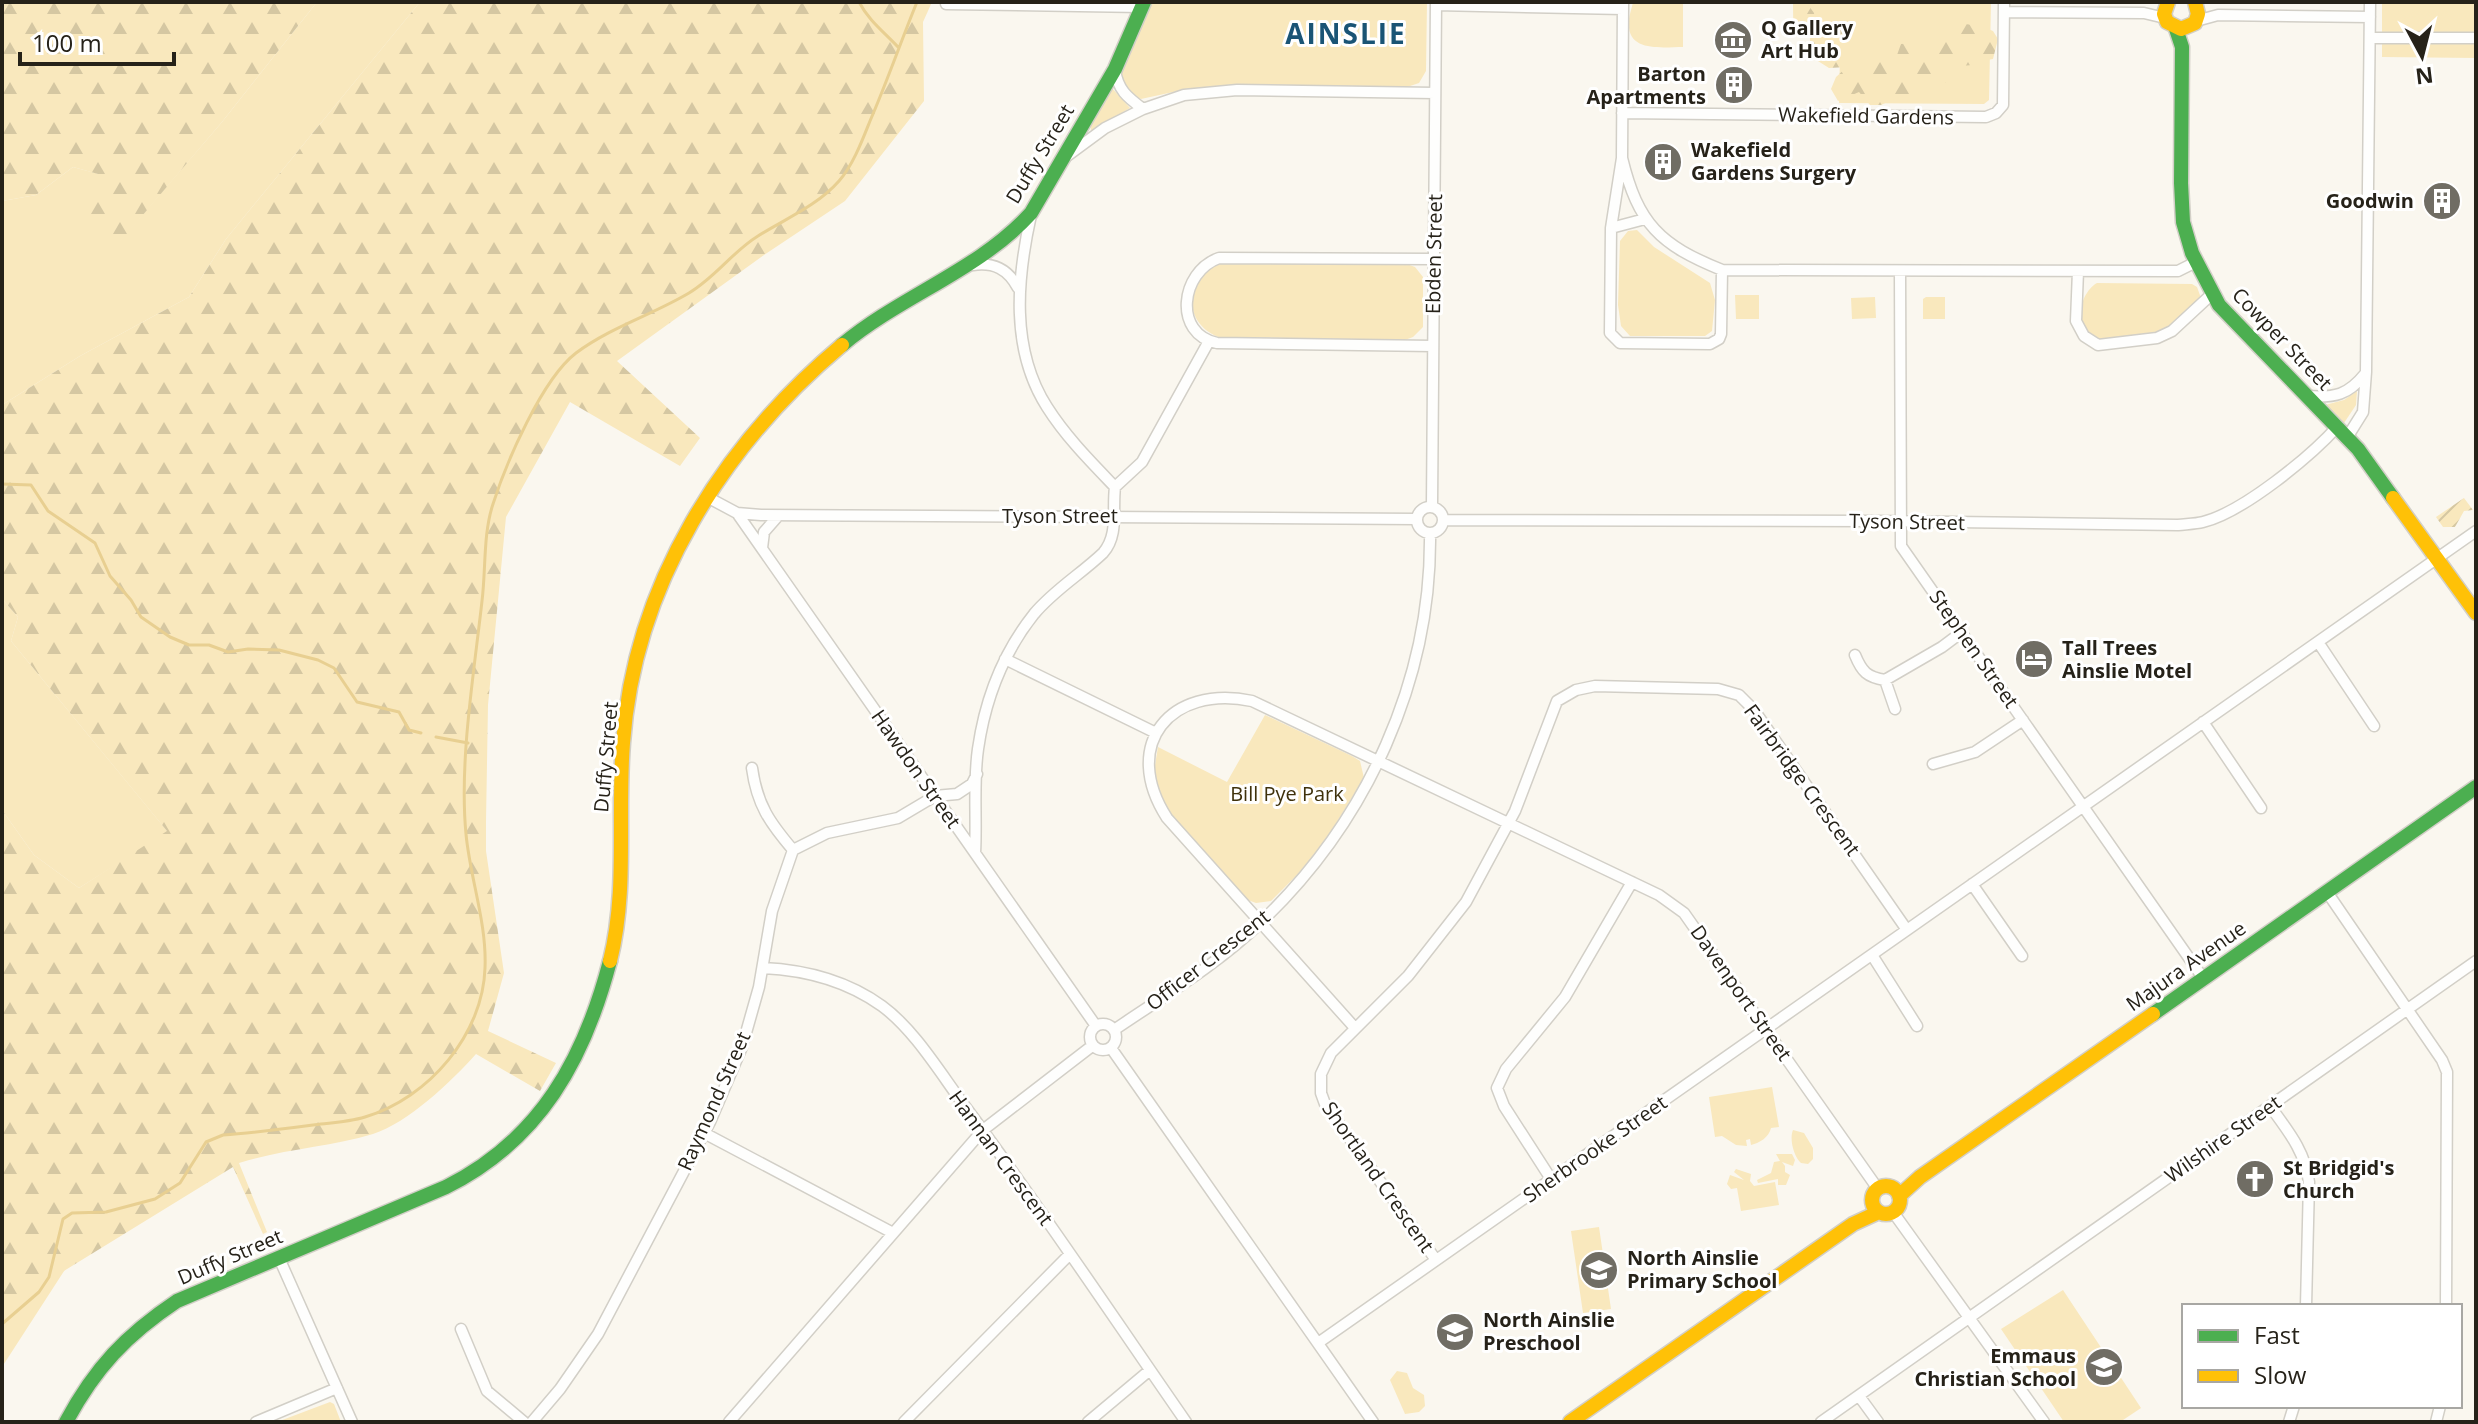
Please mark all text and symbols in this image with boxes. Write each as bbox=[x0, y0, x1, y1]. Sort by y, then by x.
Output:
district label: AINSLIE bbox=[1285, 14, 1407, 52]
place label: Q Gallery Art Hub bbox=[1761, 14, 1854, 64]
scale bar bbox=[20, 16, 174, 66]
north arrow bbox=[2382, 16, 2462, 96]
museum icon: Q Gallery Art Hub bbox=[1712, 19, 1754, 61]
text: 100 m bbox=[32, 26, 102, 59]
place label: Barton Apartments bbox=[1586, 60, 1706, 110]
text: N bbox=[2414, 61, 2435, 93]
building icon: Barton Apartments bbox=[1713, 64, 1755, 106]
street label: Duffy Street bbox=[999, 99, 1080, 208]
street label: Wakefield Gardens bbox=[1778, 100, 1954, 131]
place label: Wakefield Gardens Surgery bbox=[1691, 136, 1857, 186]
building icon: Wakefield Gardens Surgery bbox=[1642, 141, 1684, 183]
building icon: Goodwin bbox=[2421, 180, 2463, 222]
place label: Goodwin bbox=[2326, 187, 2414, 214]
street label: Ebden Street bbox=[1419, 194, 1448, 314]
street label: Cowper Street bbox=[2227, 282, 2338, 396]
street label: Tyson Street bbox=[1002, 502, 1118, 529]
street label: Tyson Street bbox=[1849, 507, 1965, 536]
street label: Stephen Street bbox=[1924, 584, 2025, 713]
place label: Tall Trees Ainslie Motel bbox=[2062, 634, 2192, 684]
hotel icon: Tall Trees Ainslie Motel bbox=[2013, 638, 2055, 680]
street label: Fairbridge Crescent bbox=[1738, 698, 1867, 861]
street label: Duffy Street bbox=[587, 700, 624, 814]
street label: Hawdon Street bbox=[866, 704, 967, 833]
park label: Bill Pye Park bbox=[1230, 780, 1344, 807]
street label: Officer Crescent bbox=[1140, 903, 1275, 1016]
street label: Majura Avenue bbox=[2120, 914, 2251, 1017]
street label: Davenport Street bbox=[1685, 920, 1798, 1066]
street label: Raymond Street bbox=[671, 1027, 756, 1175]
street label: Hannan Crescent bbox=[943, 1085, 1060, 1231]
street label: Sherbrooke Street bbox=[1517, 1089, 1672, 1208]
street label: Wilshire Street bbox=[2159, 1089, 2286, 1189]
street label: Shortland Crescent bbox=[1316, 1096, 1441, 1257]
place label: St Bridgid's Church bbox=[2283, 1154, 2395, 1204]
church icon: St Bridgid's Church bbox=[2234, 1158, 2276, 1200]
street label: Duffy Street bbox=[173, 1222, 286, 1291]
place label: North Ainslie Primary School bbox=[1627, 1244, 1777, 1294]
school or university icon: North Ainslie Primary School bbox=[1578, 1249, 1620, 1291]
legend bbox=[2182, 1304, 2462, 1408]
place label: North Ainslie Preschool bbox=[1483, 1306, 1615, 1356]
school or university icon: North Ainslie Preschool bbox=[1434, 1311, 1476, 1353]
text: Fast bbox=[2254, 1318, 2300, 1351]
place label: Emmaus Christian School bbox=[1914, 1342, 2076, 1392]
school or university icon: Emmaus Christian School bbox=[2083, 1346, 2125, 1388]
text: Slow bbox=[2254, 1358, 2307, 1391]

